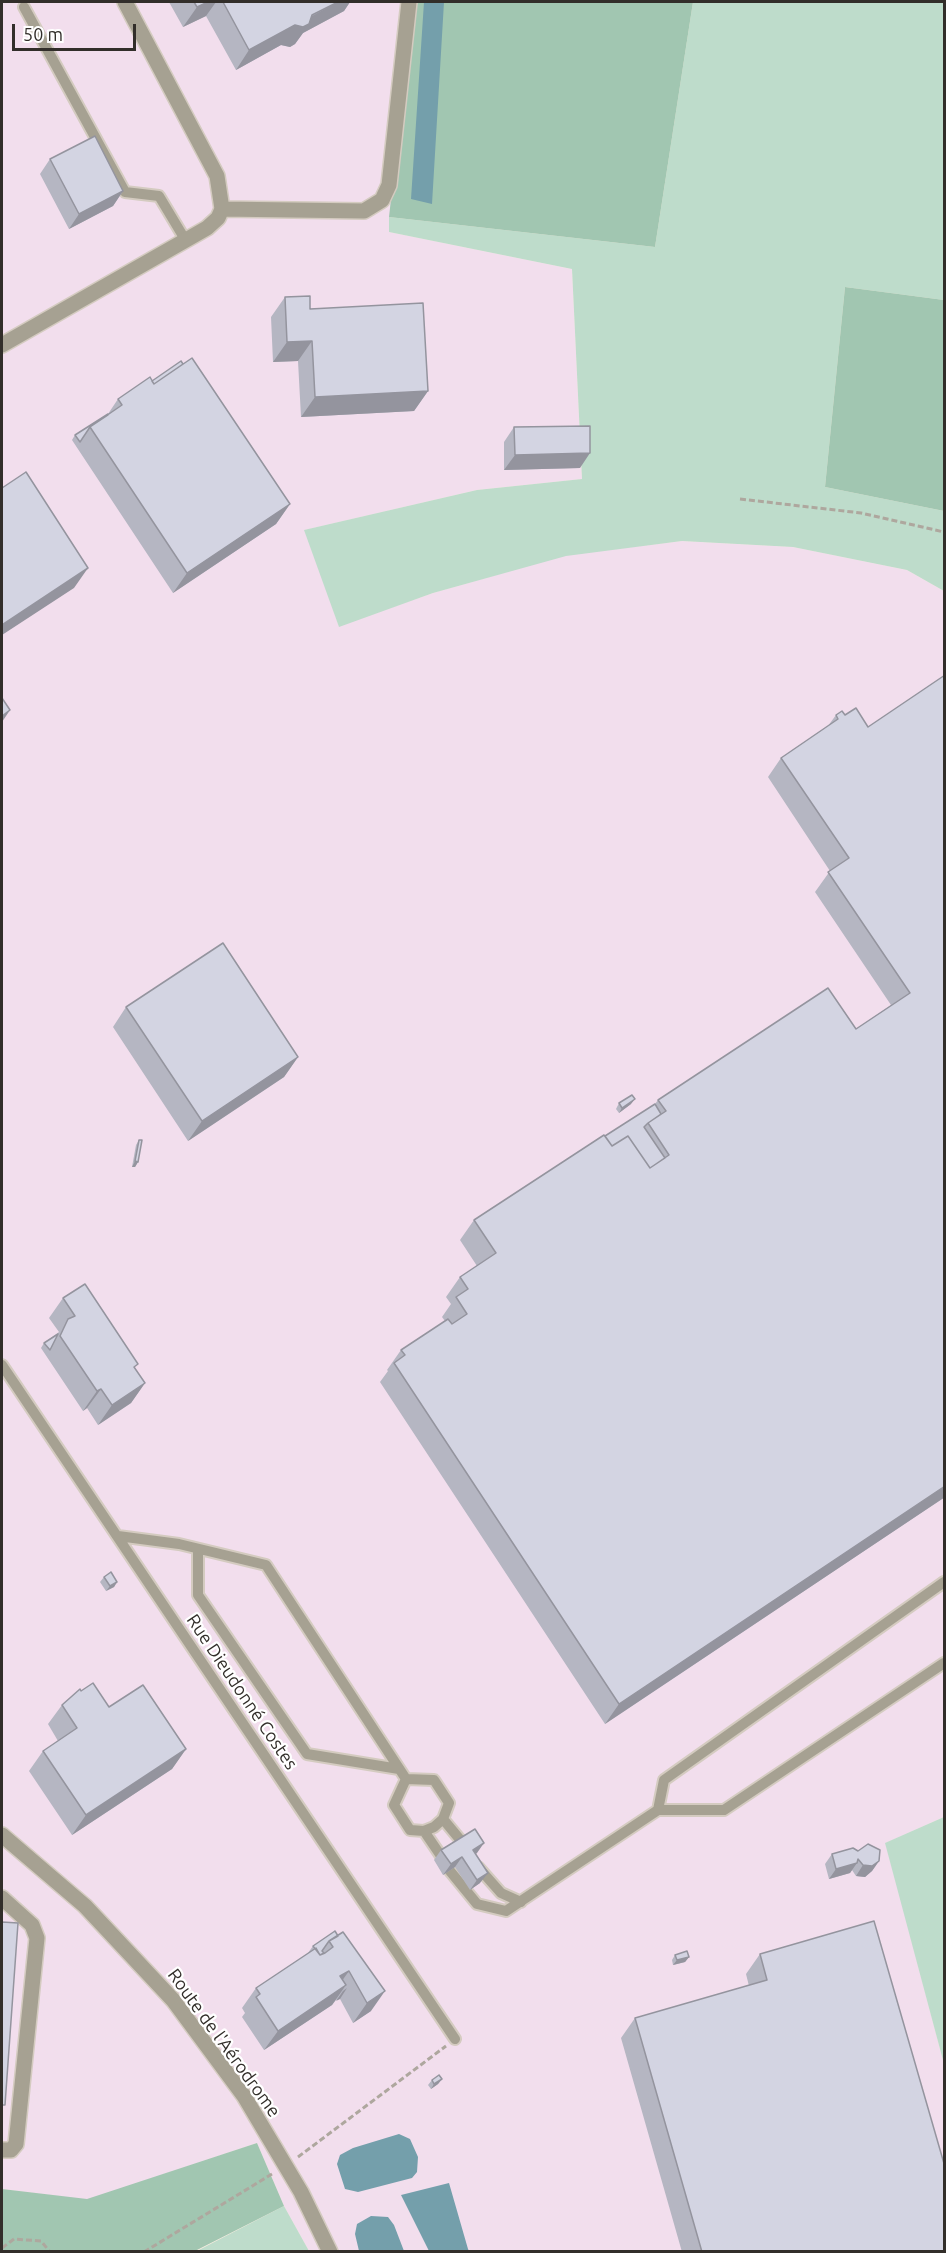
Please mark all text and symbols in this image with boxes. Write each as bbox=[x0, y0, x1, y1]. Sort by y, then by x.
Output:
scale bar bbox=[15, 12, 140, 50]
text: 50 m bbox=[23, 24, 63, 44]
street label: Rue Dieudonné Costes bbox=[182, 1610, 302, 1774]
street label: Route de l'Aérodrome bbox=[163, 1965, 285, 2121]

